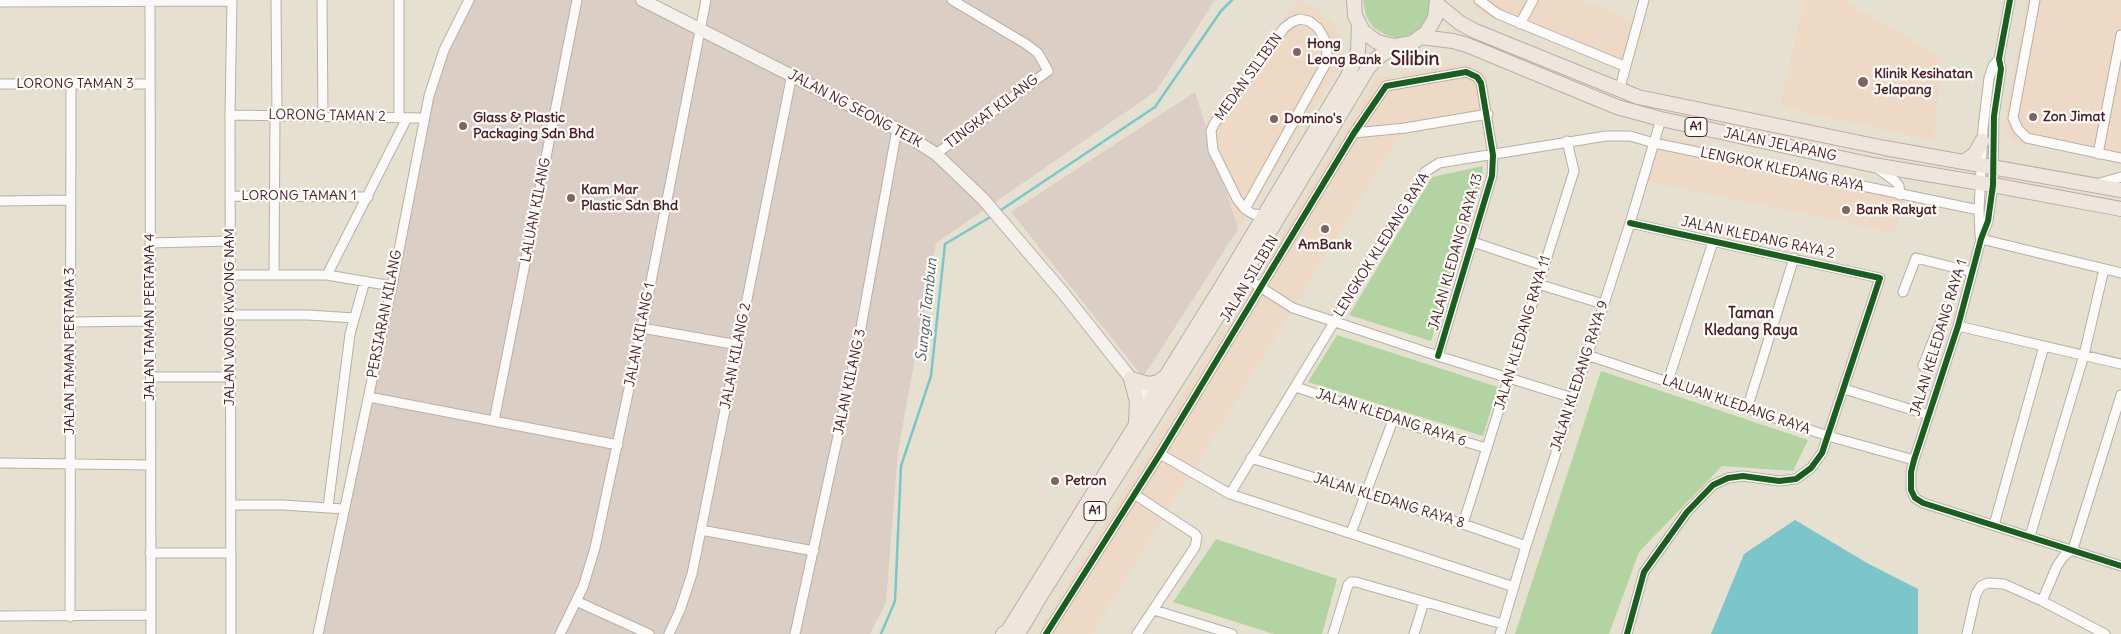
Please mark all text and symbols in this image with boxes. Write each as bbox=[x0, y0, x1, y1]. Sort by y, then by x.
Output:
street label: MEDAN SILIBIN bbox=[1212, 30, 1286, 124]
place label: Hong Leong Bank bbox=[1307, 36, 1381, 68]
marker: Hong Leong Bank bbox=[1291, 46, 1303, 58]
district label: Silibin bbox=[1390, 49, 1440, 71]
place label: Klinik Kesihatan Jelapang bbox=[1874, 66, 1973, 98]
street label: JALAN NG SEONG TEIK bbox=[785, 67, 925, 151]
street label: TINGKAT KILANG bbox=[942, 72, 1042, 152]
marker: Klinik Kesihatan Jelapang bbox=[1856, 75, 1870, 89]
street label: LORONG TAMAN 3 bbox=[16, 76, 134, 92]
street label: LORONG TAMAN 2 bbox=[268, 107, 386, 125]
place label: Zon Jimat bbox=[2043, 109, 2105, 125]
place label: Glass & Plastic Packaging Sdn Bhd bbox=[473, 110, 594, 142]
place label: Domino's bbox=[1284, 111, 1342, 127]
marker: Zon Jimat bbox=[2027, 111, 2039, 123]
marker: Domino's bbox=[1268, 113, 1280, 125]
road number: A1 bbox=[1685, 118, 1707, 136]
marker: Glass & Plastic Packaging Sdn Bhd bbox=[457, 120, 469, 132]
street label: JALAN JELAPANG bbox=[1722, 125, 1838, 165]
street label: LENGKOK KLEDANG RAYA bbox=[1699, 144, 1865, 196]
street label: LALUAN KILANG bbox=[518, 156, 554, 264]
street label: LENGKOK KLEDANG RAYA bbox=[1331, 170, 1433, 320]
street label: JALAN KLEDANG RAYA 13 bbox=[1426, 171, 1486, 333]
place label: Kam Mar Plastic Sdn Bhd bbox=[581, 182, 678, 214]
street label: LORONG TAMAN 1 bbox=[241, 188, 357, 204]
marker: Kam Mar Plastic Sdn Bhd bbox=[565, 192, 577, 204]
place label: Bank Rakyat bbox=[1856, 202, 1936, 218]
marker: Bank Rakyat bbox=[1840, 204, 1852, 216]
street label: JALAN KLEDANG RAYA 2 bbox=[1680, 213, 1836, 263]
marker: AmBank bbox=[1319, 223, 1331, 235]
street label: JALAN WONG KWONG NAM bbox=[222, 228, 238, 406]
street label: JALAN TAMAN PERTAMA 4 bbox=[142, 233, 158, 401]
street label: JALAN SILIBIN bbox=[1218, 233, 1282, 325]
place label: AmBank bbox=[1298, 237, 1352, 253]
street label: PERSIARAN KILANG bbox=[364, 248, 406, 380]
street label: JALAN KLEDANG RAYA 11 bbox=[1492, 254, 1554, 412]
water label: Sungai Tambun bbox=[913, 257, 941, 363]
street label: JALAN KELEDANG RAYA 1 bbox=[1907, 258, 1971, 418]
street label: JALAN TAMAN PERTAMA 3 bbox=[62, 267, 78, 435]
street label: JALAN KILANG 1 bbox=[622, 281, 658, 389]
street label: JALAN KLEDANG RAYA 9 bbox=[1548, 299, 1612, 453]
street label: JALAN KILANG 2 bbox=[717, 301, 755, 411]
district label: Taman Kledang Raya bbox=[1704, 305, 1798, 340]
street label: JALAN KILANG 3 bbox=[831, 327, 869, 437]
street label: LALUAN KLEDANG RAYA bbox=[1660, 372, 1812, 438]
street label: JALAN KLEDANG RAYA 6 bbox=[1314, 386, 1468, 450]
street label: JALAN KLEDANG RAYA 8 bbox=[1311, 470, 1467, 532]
place label: Petron bbox=[1065, 473, 1107, 489]
marker: Petron bbox=[1049, 475, 1061, 487]
road number: A1 bbox=[1084, 502, 1106, 520]

